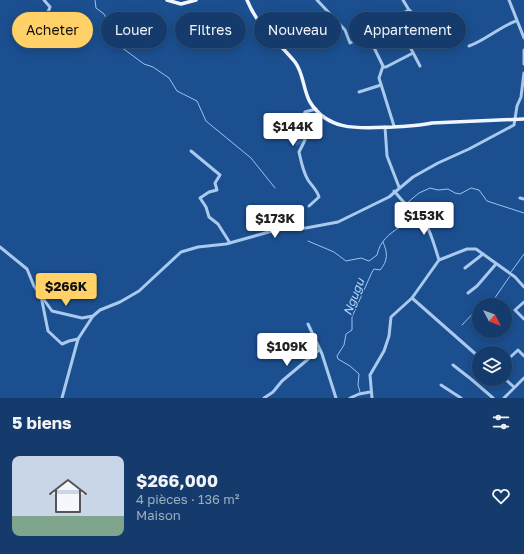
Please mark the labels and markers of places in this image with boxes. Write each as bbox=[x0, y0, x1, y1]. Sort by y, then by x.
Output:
pin: $144K bbox=[265, 113, 321, 147]
pin: $153K bbox=[396, 202, 452, 236]
pin: $173K bbox=[247, 205, 303, 239]
pin: $266K bbox=[38, 273, 94, 307]
pin: $109K bbox=[259, 333, 315, 367]

